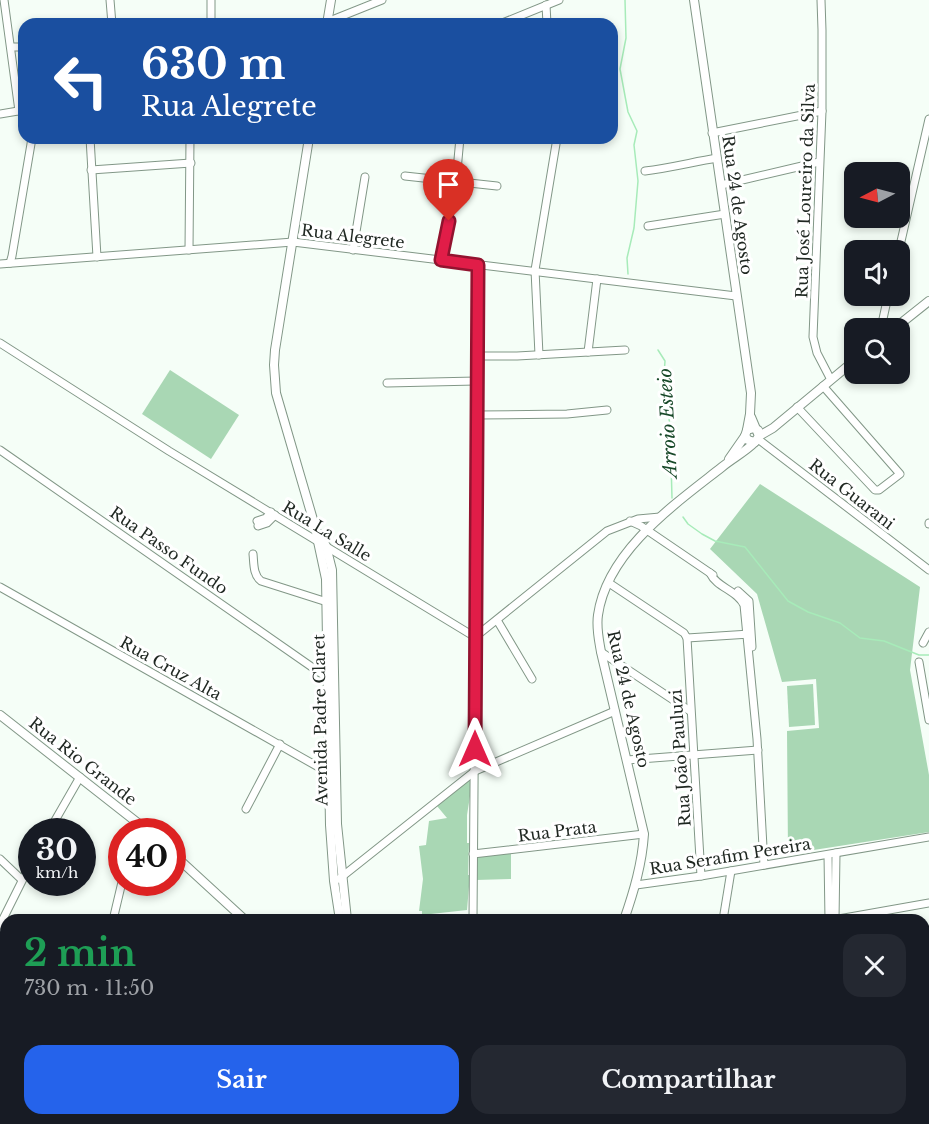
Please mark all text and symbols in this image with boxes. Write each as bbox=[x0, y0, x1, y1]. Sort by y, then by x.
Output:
text: 630 m bbox=[141, 38, 285, 90]
icon: left bbox=[42, 42, 120, 120]
street label: Rua José Loureiro da Silva bbox=[791, 83, 819, 299]
text: Rua Alegrete bbox=[141, 90, 317, 123]
street label: Rua 24 de Agosto bbox=[718, 134, 758, 276]
pin bbox=[423, 159, 474, 221]
north arrow bbox=[844, 162, 910, 228]
map controls bbox=[844, 162, 910, 384]
icon: arrive bbox=[432, 168, 465, 201]
street label: Rua Alegrete bbox=[300, 220, 406, 252]
button: sound bbox=[844, 240, 910, 306]
button: search bbox=[844, 318, 910, 384]
water label: Arroio Esteio bbox=[654, 368, 682, 480]
street label: Rua Guarani bbox=[805, 454, 899, 534]
street label: Rua La Salle bbox=[279, 497, 375, 565]
street label: Rua Passo Fundo bbox=[106, 502, 232, 598]
street label: Rua 24 de Agosto bbox=[603, 628, 655, 770]
street label: Rua Cruz Alta bbox=[117, 632, 225, 704]
street label: Avenida Padre Claret bbox=[309, 634, 332, 807]
street label: Rua João Pauluzi bbox=[665, 688, 695, 827]
street label: Rua Rio Grande bbox=[25, 713, 141, 809]
position arrow bbox=[443, 717, 507, 781]
street label: Rua Prata bbox=[517, 816, 598, 846]
speed limit sign: 40 bbox=[108, 818, 186, 896]
text: 30 bbox=[36, 831, 78, 868]
street label: Rua Serafim Pereira bbox=[648, 833, 812, 879]
text: km/h bbox=[36, 863, 78, 882]
text: 2 min bbox=[24, 931, 136, 976]
button: close bbox=[843, 934, 906, 997]
text: 730 m · 11:50 bbox=[24, 976, 154, 1000]
button: Sair bbox=[24, 1045, 459, 1114]
button: Compartilhar bbox=[471, 1045, 906, 1114]

